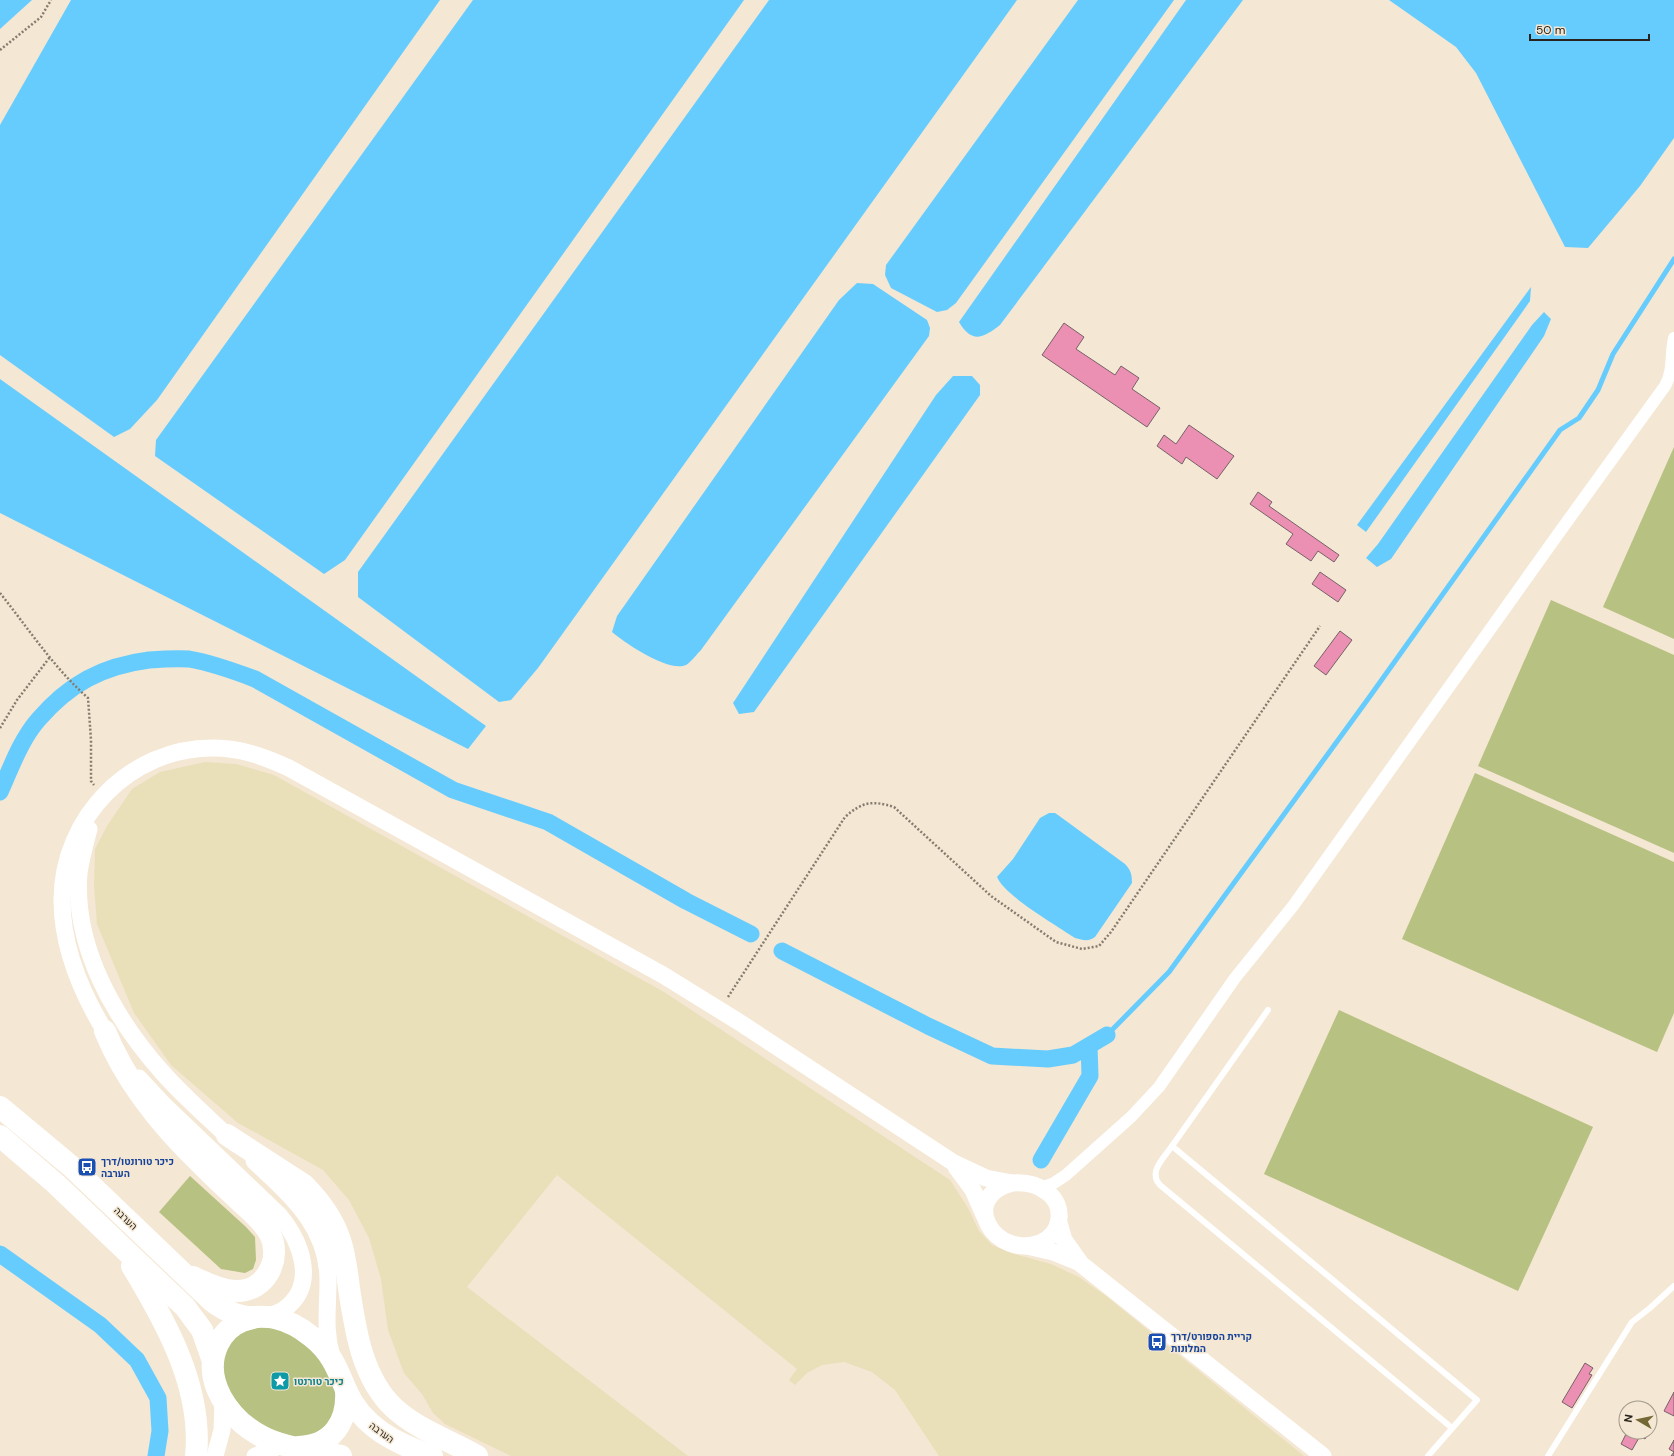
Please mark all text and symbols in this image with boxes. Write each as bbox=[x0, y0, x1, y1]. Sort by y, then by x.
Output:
scale bar bbox=[1530, 16, 1649, 42]
text: 50 m bbox=[1536, 22, 1565, 38]
place label: כיכר טורונטו/דרך הערבה bbox=[101, 1155, 174, 1180]
bus stop icon: כיכר טורונטו/דרך הערבה bbox=[76, 1156, 98, 1178]
street label: הערבה bbox=[111, 1204, 140, 1233]
place label: קריית הספורט/דרך המלונות bbox=[1171, 1330, 1252, 1355]
bus stop icon: קריית הספורט/דרך המלונות bbox=[1146, 1331, 1168, 1353]
place icon: כיכר טורנטו bbox=[269, 1370, 291, 1392]
place label: כיכר טורנטו bbox=[294, 1375, 344, 1388]
north arrow bbox=[1618, 1400, 1658, 1440]
text: N bbox=[1621, 1413, 1636, 1423]
street label: הערבה bbox=[367, 1419, 397, 1446]

